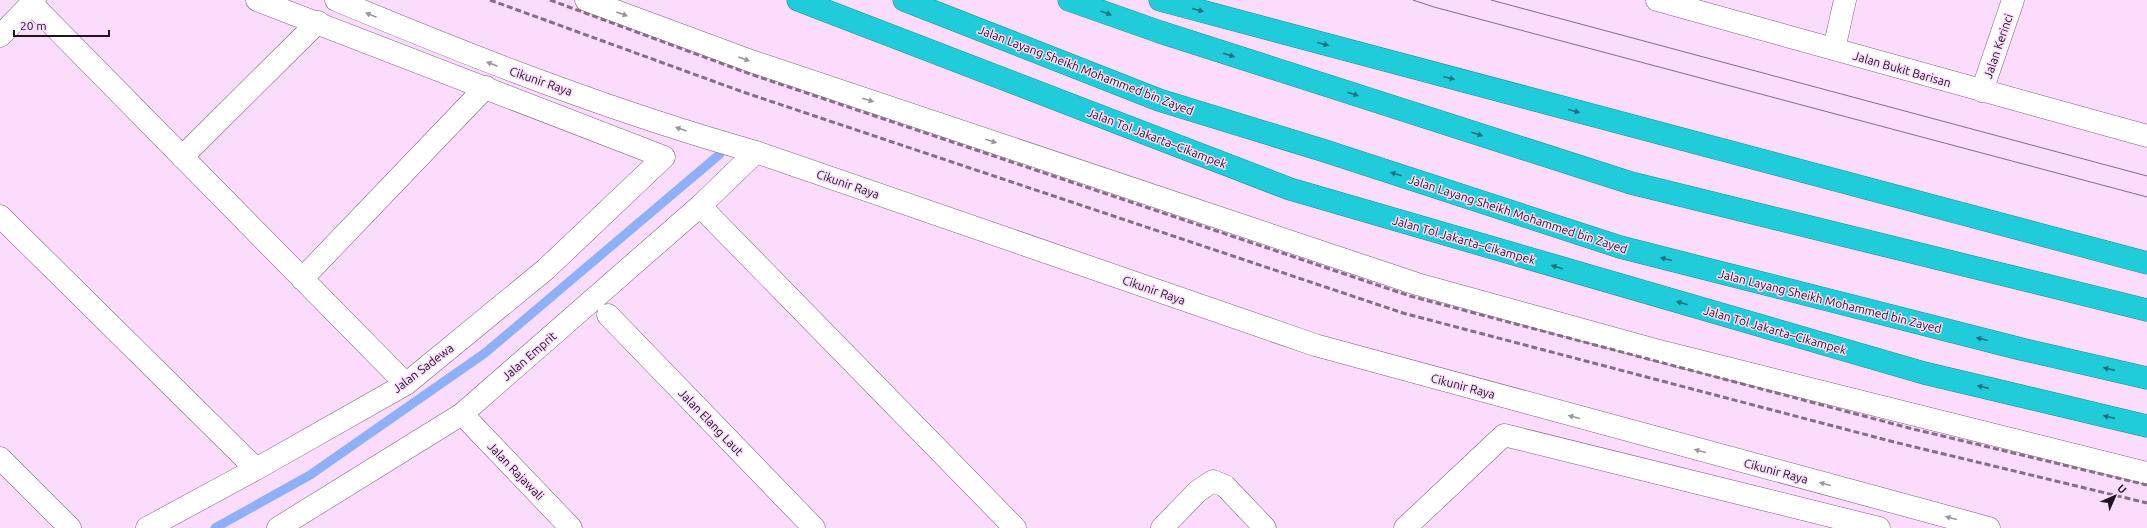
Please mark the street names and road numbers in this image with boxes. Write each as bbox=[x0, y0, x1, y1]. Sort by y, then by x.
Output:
street label: Jalan Kerinci bbox=[1981, 12, 2015, 80]
street label: Jalan Layang Sheikh Mohammed bin Zayed bbox=[977, 23, 1195, 117]
street label: Jalan Bukit Barisan bbox=[1851, 49, 1953, 89]
street label: Cikunir Raya bbox=[508, 64, 574, 98]
street label: Jalan Tol Jakarta–Cikampek bbox=[1085, 105, 1229, 171]
street label: Cikunir Raya bbox=[815, 167, 881, 201]
street label: Jalan Layang Sheikh Mohammed bin Zayed bbox=[1407, 172, 1629, 256]
street label: Jalan Tol Jakarta–Cikampek bbox=[1391, 213, 1537, 267]
street label: Jalan Layang Sheikh Mohammed bin Zayed bbox=[1717, 267, 1943, 335]
street label: Cikunir Raya bbox=[1121, 273, 1187, 307]
street label: Jalan Tol Jakarta–Cikampek bbox=[1702, 303, 1848, 357]
street label: Jalan Emprit bbox=[499, 329, 559, 383]
street label: Jalan Sadewa bbox=[390, 341, 456, 395]
street label: Cikunir Raya bbox=[1430, 371, 1496, 401]
street label: Jalan Elang Laut bbox=[676, 386, 746, 458]
street label: Jalan Rajawali bbox=[485, 439, 547, 503]
street label: Cikunir Raya bbox=[1743, 456, 1809, 486]

